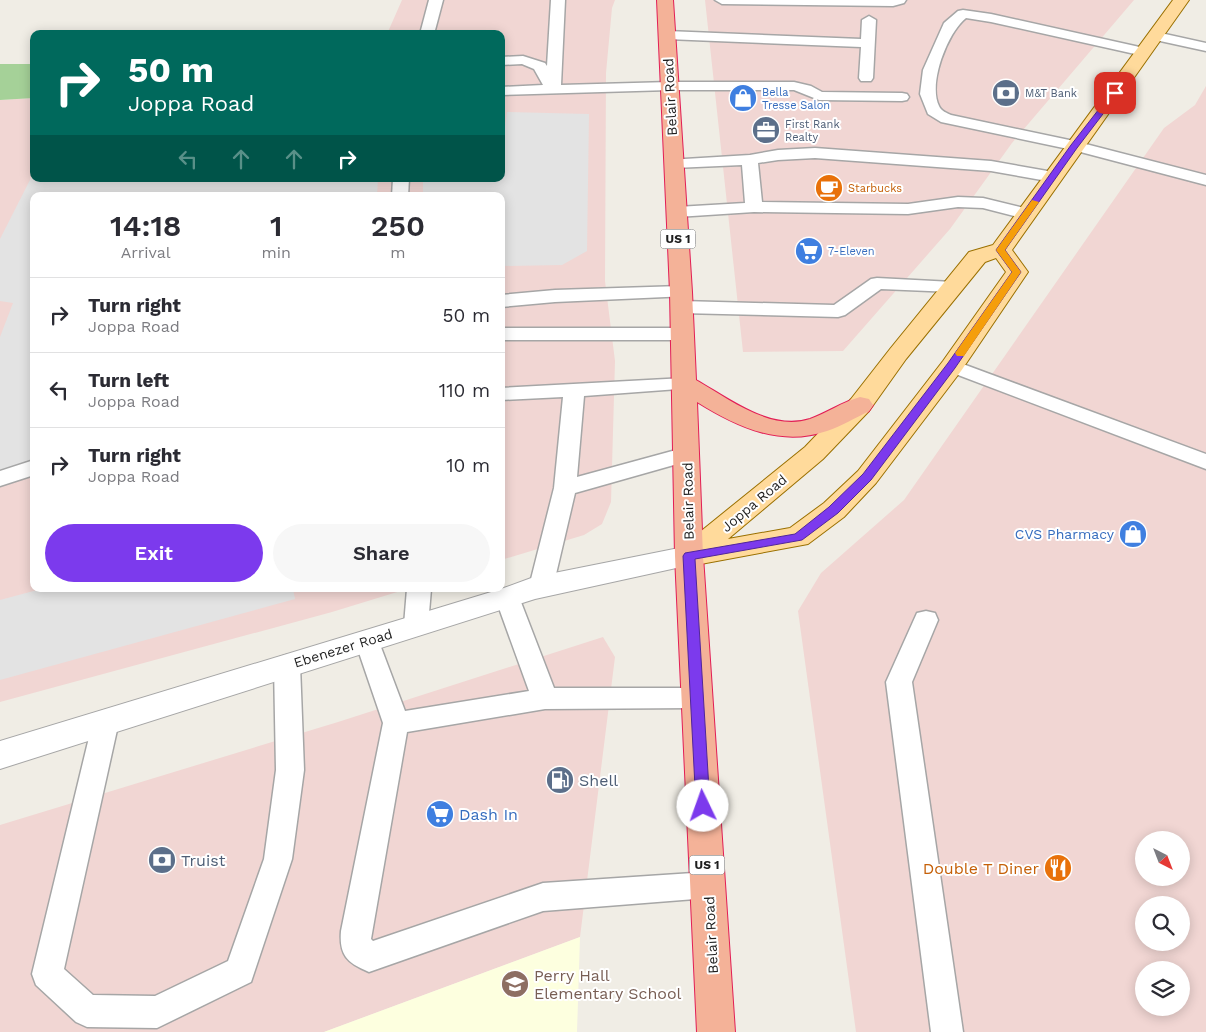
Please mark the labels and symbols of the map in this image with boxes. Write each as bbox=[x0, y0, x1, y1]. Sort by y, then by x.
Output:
street label: Belair Road bbox=[660, 58, 680, 136]
pin bbox=[1094, 72, 1136, 114]
bank icon: M&T Bank bbox=[991, 78, 1021, 108]
shop icon: Bella Tresse Salon bbox=[728, 83, 758, 113]
place label: Bella Tresse Salon bbox=[762, 86, 830, 112]
place label: M&T Bank bbox=[1025, 87, 1077, 100]
office icon: First Rank Realty bbox=[751, 115, 781, 145]
place label: First Rank Realty bbox=[785, 118, 840, 144]
cafe icon: Starbucks bbox=[814, 173, 844, 203]
place label: Starbucks bbox=[848, 182, 902, 195]
road number: US 1 bbox=[660, 230, 696, 248]
supermarket icon: 7-Eleven bbox=[794, 236, 824, 266]
place label: 7-Eleven bbox=[828, 245, 875, 258]
street label: Belair Road bbox=[679, 462, 697, 540]
street label: Joppa Road bbox=[718, 471, 790, 535]
shop icon: CVS Pharmacy bbox=[1118, 519, 1148, 549]
place label: CVS Pharmacy bbox=[1015, 526, 1115, 542]
street label: Ebenezer Road bbox=[292, 625, 394, 671]
fuel station icon: Shell bbox=[545, 765, 575, 795]
place label: Shell bbox=[579, 771, 618, 790]
position arrow bbox=[676, 779, 728, 831]
supermarket icon: Dash In bbox=[425, 799, 455, 829]
place label: Dash In bbox=[459, 805, 518, 824]
north arrow bbox=[1135, 831, 1190, 886]
bank icon: Truist bbox=[147, 845, 177, 875]
place label: Truist bbox=[181, 851, 226, 870]
restaurant icon: Double T Diner bbox=[1043, 853, 1073, 883]
road number: US 1 bbox=[690, 856, 724, 874]
place label: Double T Diner bbox=[923, 859, 1039, 878]
street label: Belair Road bbox=[701, 896, 721, 974]
place label: Perry Hall Elementary School bbox=[534, 966, 682, 1003]
school or university icon: Perry Hall Elementary School bbox=[500, 969, 530, 999]

